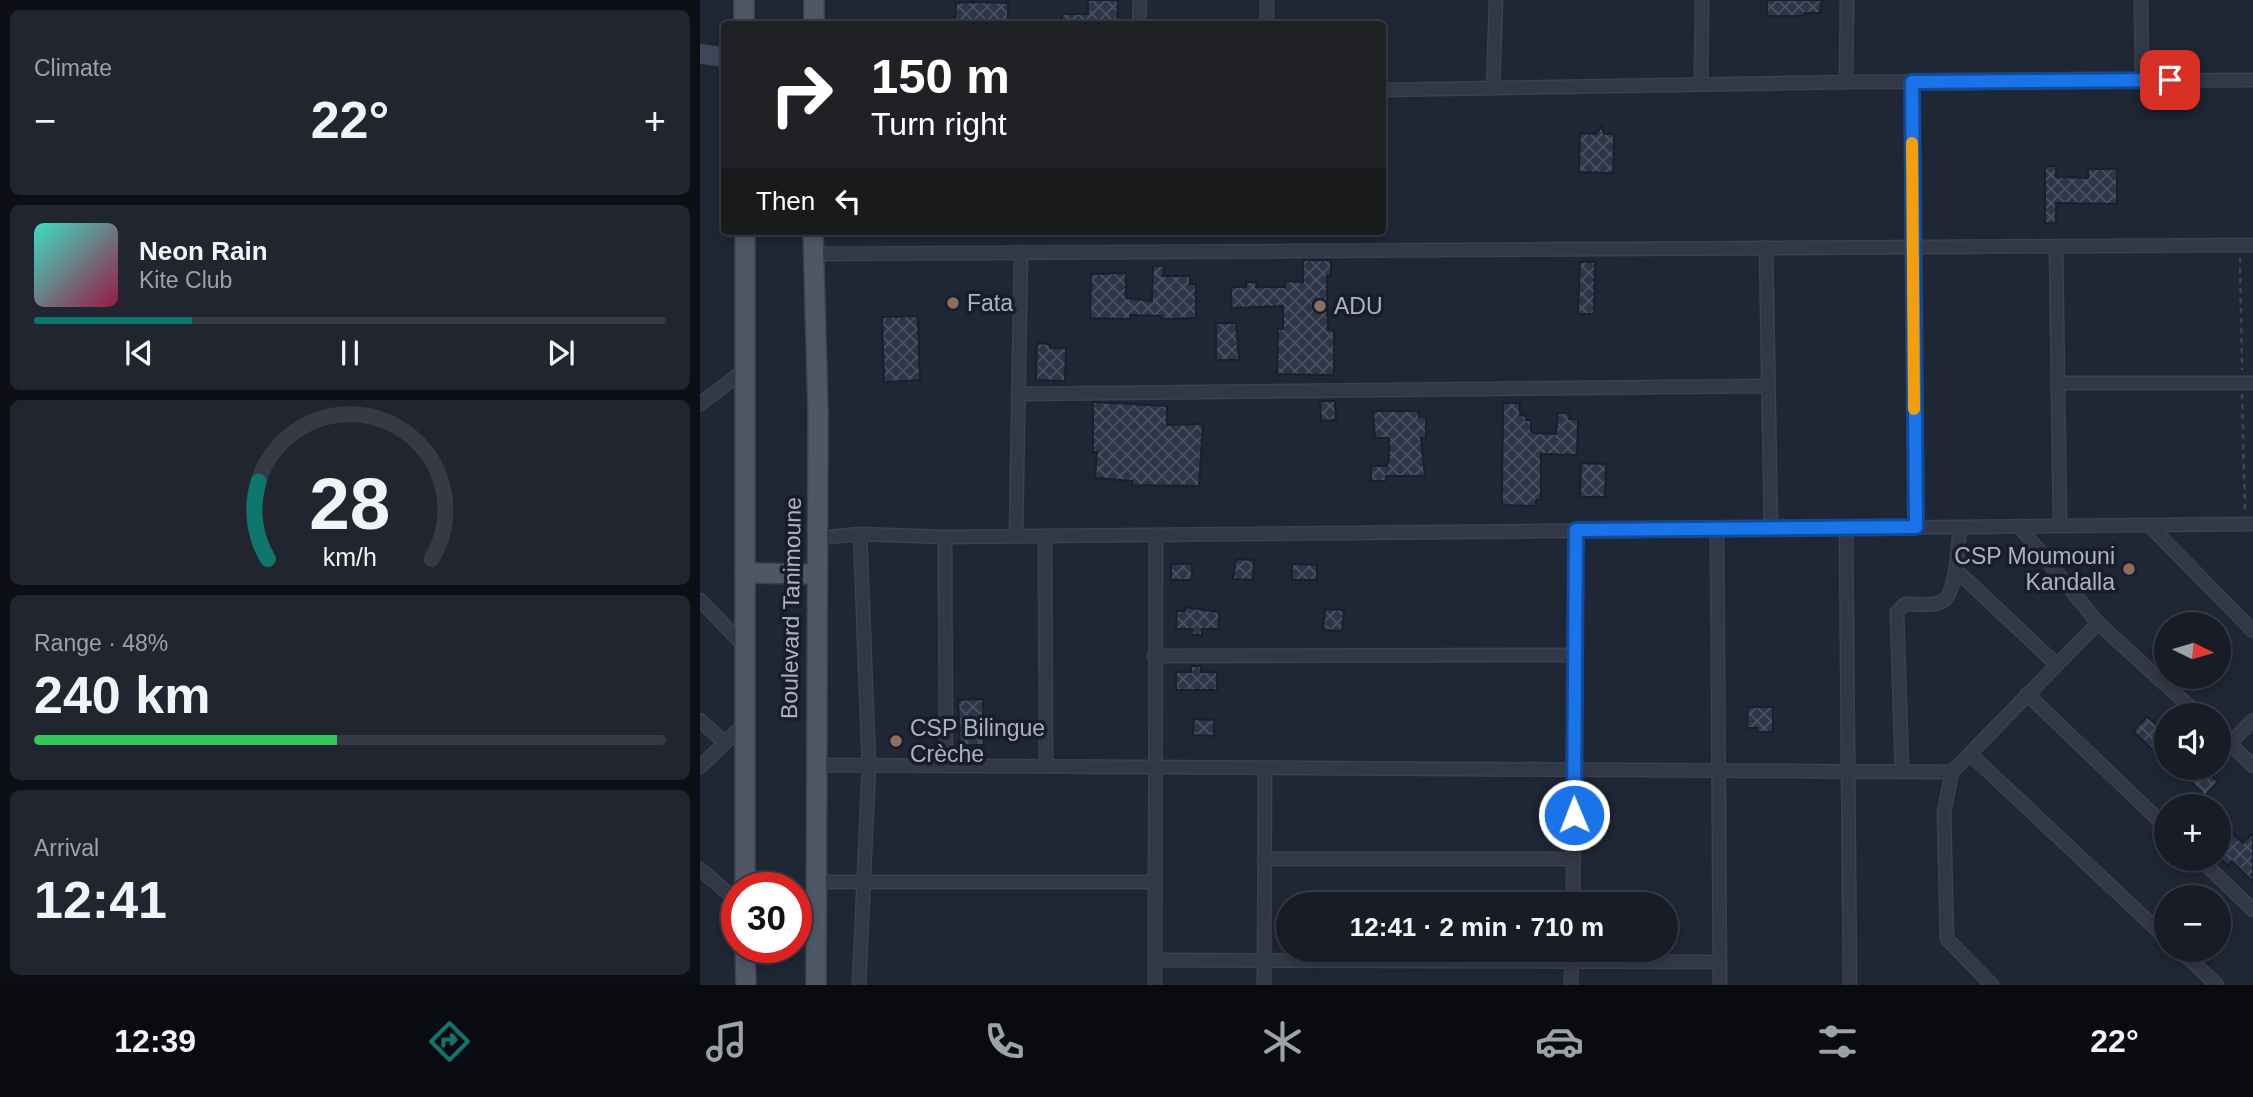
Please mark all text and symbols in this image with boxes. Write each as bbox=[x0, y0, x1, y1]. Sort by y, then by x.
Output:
icon: right bbox=[756, 49, 847, 140]
text: 150 m bbox=[871, 49, 1010, 103]
pin bbox=[2140, 50, 2200, 110]
text: Climate bbox=[34, 55, 112, 81]
icon: arrive bbox=[2151, 61, 2189, 99]
text: 22° bbox=[311, 91, 389, 149]
text: − bbox=[34, 100, 56, 142]
text: + bbox=[644, 100, 666, 142]
text: Turn right bbox=[871, 106, 1007, 142]
icon: left bbox=[829, 182, 867, 220]
text: Then bbox=[756, 186, 815, 216]
text: Neon Rain bbox=[139, 236, 268, 266]
text: Kite Club bbox=[139, 267, 232, 293]
place label: Fata bbox=[967, 290, 1013, 316]
place label: ADU bbox=[1334, 293, 1383, 319]
marker: Fata bbox=[945, 295, 961, 311]
marker: ADU bbox=[1312, 298, 1328, 314]
icon: previous bbox=[120, 334, 158, 372]
icon: pause bbox=[331, 334, 369, 372]
icon: next bbox=[542, 334, 580, 372]
text: 28 bbox=[310, 463, 390, 544]
street label: Boulevard Tanimoune bbox=[776, 497, 806, 719]
text: km/h bbox=[323, 542, 377, 570]
place label: CSP Moumouni Kandalla bbox=[1954, 543, 2115, 595]
marker: CSP Moumouni Kandalla bbox=[2121, 561, 2137, 577]
north arrow bbox=[2154, 612, 2231, 690]
map controls bbox=[2154, 612, 2231, 962]
text: Range · 48% bbox=[34, 630, 168, 656]
text: 240 km bbox=[34, 666, 210, 724]
button: sound bbox=[2154, 703, 2231, 780]
place label: CSP Bilingue Crèche bbox=[910, 715, 1045, 767]
marker: CSP Bilingue Crèche bbox=[888, 733, 904, 749]
position arrow bbox=[1537, 778, 1611, 852]
button: + bbox=[2154, 794, 2231, 871]
text: Arrival bbox=[34, 835, 99, 861]
text: 12:41 bbox=[34, 871, 167, 929]
speed limit sign: 30 bbox=[721, 872, 812, 963]
button: − bbox=[2154, 885, 2231, 962]
text: 12:41 · 2 min · 710 m bbox=[1350, 912, 1604, 942]
icon: directions bbox=[425, 1017, 474, 1066]
icon: music bbox=[702, 1017, 751, 1066]
icon: phone bbox=[980, 1017, 1029, 1066]
icon: climate bbox=[1258, 1017, 1307, 1066]
icon: car bbox=[1535, 1017, 1584, 1066]
icon: filters bbox=[1813, 1017, 1862, 1066]
text: 12:39 bbox=[114, 1023, 196, 1059]
text: 22° bbox=[2090, 1023, 2139, 1059]

